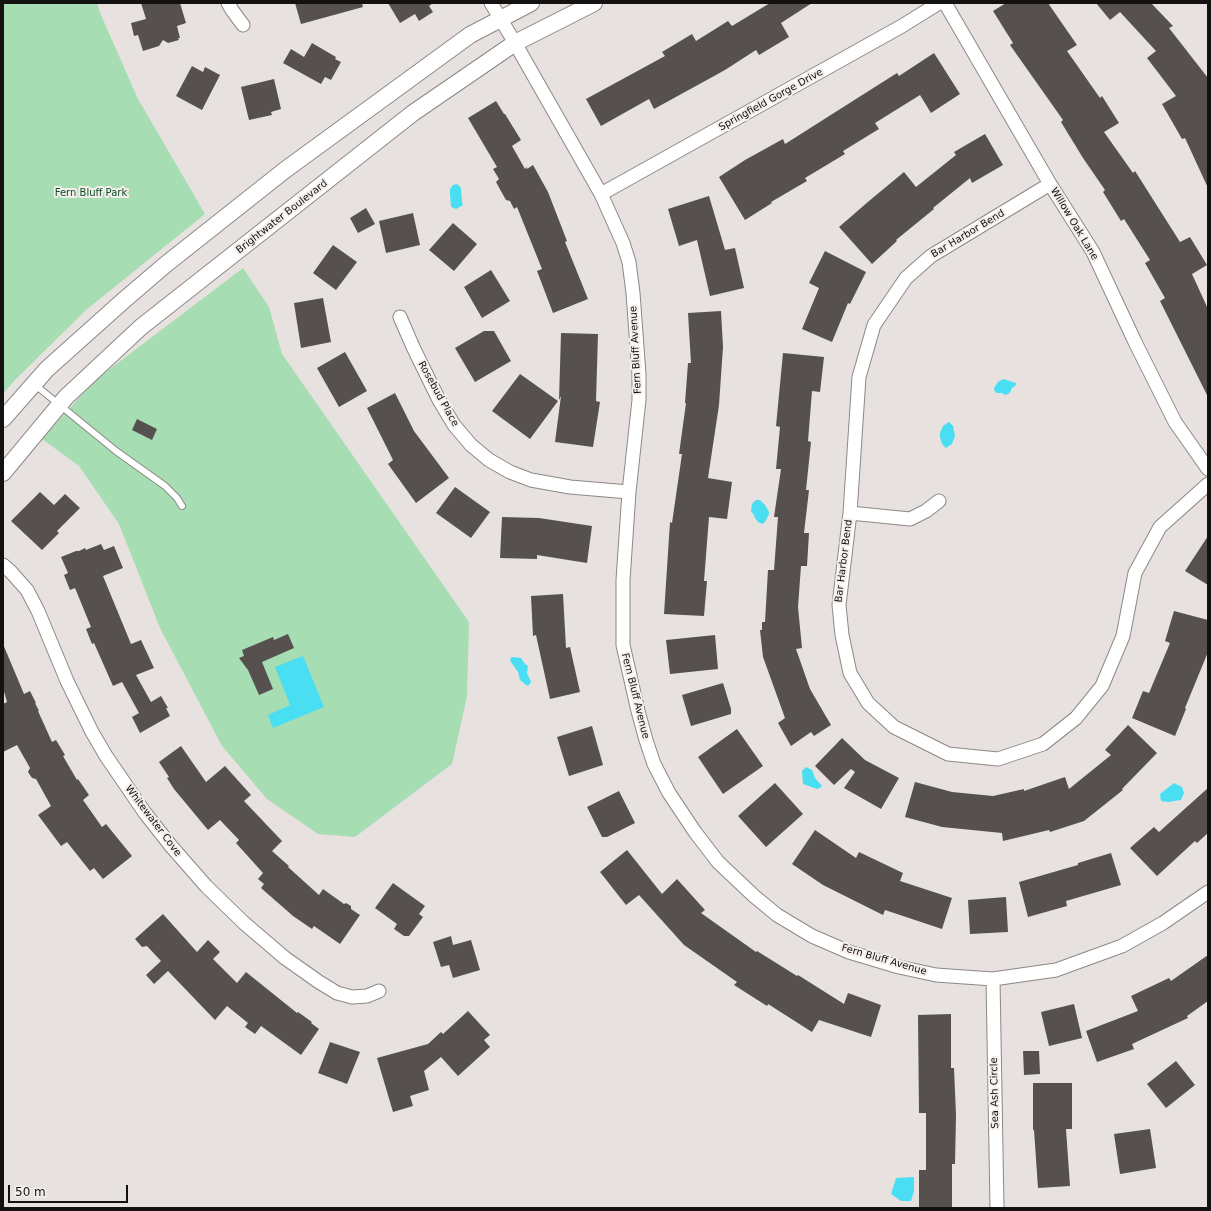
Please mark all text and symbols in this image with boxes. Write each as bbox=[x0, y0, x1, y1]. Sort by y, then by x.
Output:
street label: Springfield Gorge Drive bbox=[717, 66, 825, 134]
street label: Brightwater Boulevard bbox=[234, 178, 330, 256]
street label: Willow Oak Lane bbox=[1048, 185, 1100, 263]
park label: Fern Bluff Park bbox=[55, 187, 127, 199]
street label: Bar Harbor Bend bbox=[929, 207, 1007, 261]
street label: Fern Bluff Avenue bbox=[628, 306, 644, 394]
street label: Rosebud Place bbox=[415, 359, 461, 429]
street label: Bar Harbor Bend bbox=[833, 519, 855, 603]
street label: Fern Bluff Avenue bbox=[619, 652, 651, 740]
street label: Whitewater Cove bbox=[122, 783, 184, 859]
street label: Fern Bluff Avenue bbox=[840, 942, 928, 978]
street label: Sea Ash Circle bbox=[988, 1057, 1002, 1129]
scale bar bbox=[10, 1177, 130, 1203]
text: 50 m bbox=[15, 1185, 46, 1199]

